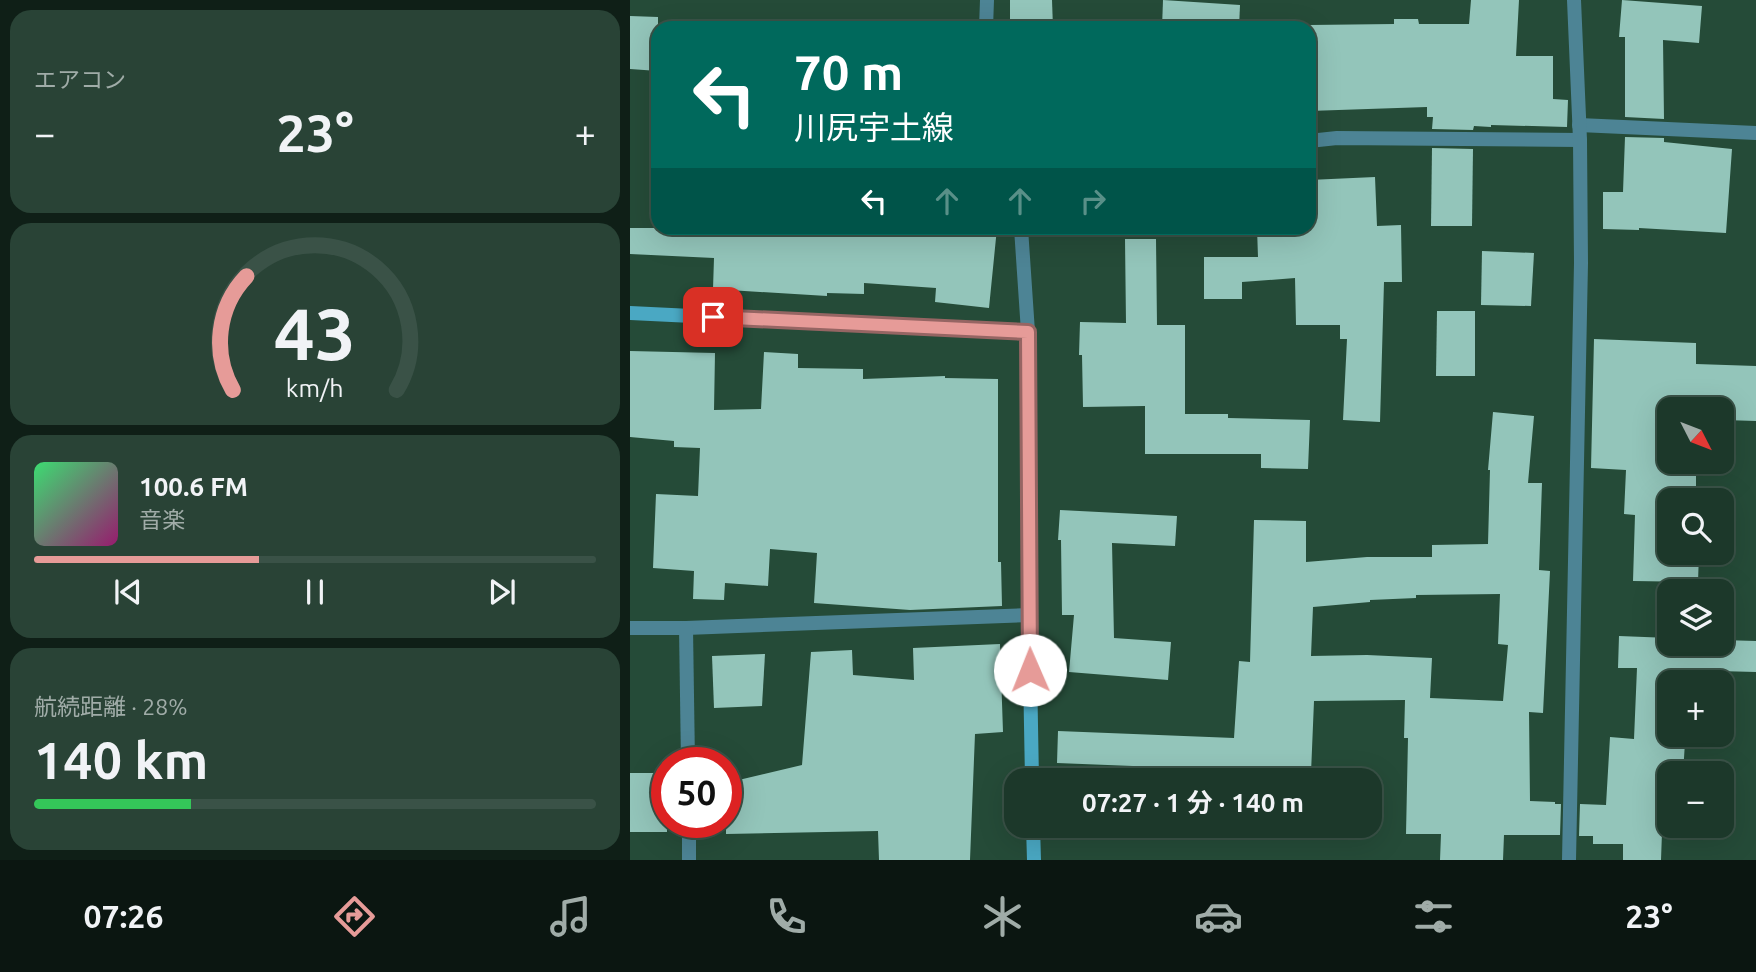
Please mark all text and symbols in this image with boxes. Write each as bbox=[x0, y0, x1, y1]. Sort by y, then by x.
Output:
text: 70 m bbox=[794, 44, 903, 99]
icon: left bbox=[679, 49, 770, 140]
text: エアコン bbox=[34, 67, 126, 92]
text: 23° bbox=[276, 104, 354, 162]
text: 川尻宇土線 bbox=[794, 109, 954, 145]
text: − bbox=[34, 112, 55, 154]
text: + bbox=[575, 112, 596, 154]
icon: left bbox=[855, 182, 893, 220]
icon: ahead bbox=[928, 182, 966, 220]
icon: ahead bbox=[1001, 182, 1039, 220]
icon: right bbox=[1074, 182, 1112, 220]
pin bbox=[683, 287, 743, 347]
text: 43 bbox=[274, 292, 356, 374]
icon: arrive bbox=[694, 298, 732, 336]
text: km/h bbox=[286, 374, 344, 402]
north arrow bbox=[1657, 397, 1734, 474]
map controls bbox=[1657, 397, 1734, 838]
text: 100.6 FM bbox=[139, 472, 248, 501]
button: search bbox=[1657, 488, 1734, 565]
text: 音楽 bbox=[139, 507, 185, 532]
icon: previous bbox=[109, 573, 147, 611]
icon: pause bbox=[296, 573, 334, 611]
icon: next bbox=[483, 573, 521, 611]
button: layers bbox=[1657, 579, 1734, 656]
position arrow bbox=[993, 633, 1067, 707]
button: + bbox=[1657, 670, 1734, 747]
text: 航続距離 · 28% bbox=[34, 694, 187, 719]
text: 140 km bbox=[34, 731, 208, 789]
speed limit sign: 50 bbox=[651, 747, 742, 838]
button: − bbox=[1657, 761, 1734, 838]
text: 07:27 · 1 分 · 140 m bbox=[1082, 788, 1304, 817]
icon: directions bbox=[330, 892, 379, 941]
icon: music bbox=[546, 892, 595, 941]
icon: phone bbox=[762, 892, 811, 941]
icon: climate bbox=[978, 892, 1027, 941]
icon: car bbox=[1194, 892, 1243, 941]
icon: filters bbox=[1409, 892, 1458, 941]
text: 07:26 bbox=[83, 898, 163, 934]
text: 23° bbox=[1625, 898, 1673, 934]

